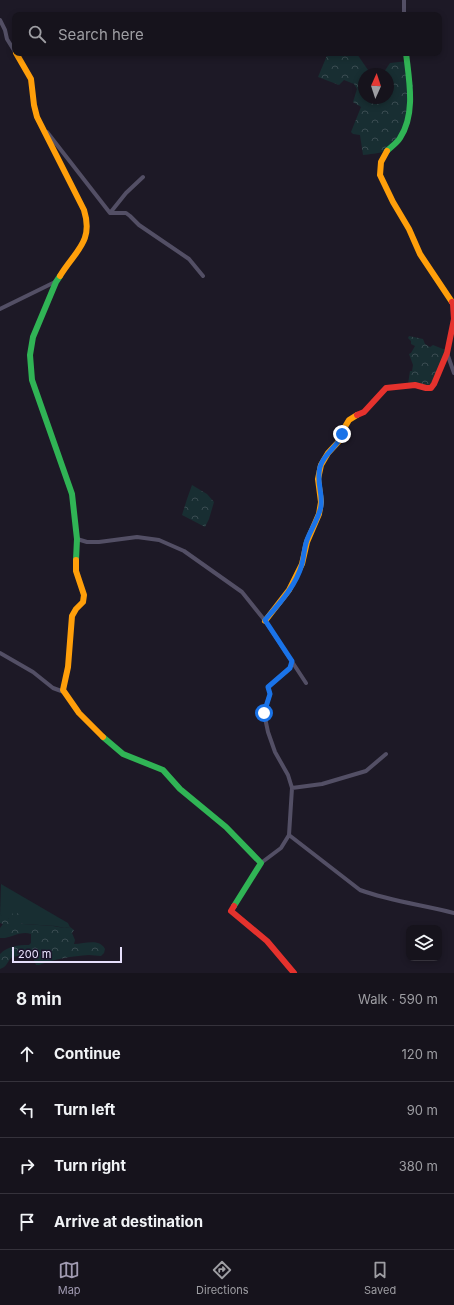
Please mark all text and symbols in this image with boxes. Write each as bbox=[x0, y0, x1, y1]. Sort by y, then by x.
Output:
search box bbox=[12, 12, 442, 56]
icon: search bbox=[26, 23, 48, 45]
text: Search here bbox=[58, 25, 144, 44]
north arrow bbox=[358, 68, 394, 104]
route end bbox=[333, 425, 351, 443]
route start bbox=[255, 704, 273, 722]
map controls bbox=[406, 925, 442, 961]
button: layers bbox=[406, 925, 442, 961]
scale bar bbox=[12, 945, 122, 964]
text: 200 m bbox=[18, 947, 51, 961]
text: 8 min bbox=[16, 989, 62, 1009]
text: Walk · 590 m bbox=[358, 991, 438, 1007]
icon: ahead bbox=[16, 1043, 38, 1065]
text: Continue bbox=[54, 1044, 121, 1063]
text: 120 m bbox=[402, 1046, 438, 1062]
icon: left bbox=[16, 1099, 38, 1121]
text: Turn left bbox=[54, 1100, 115, 1119]
text: 90 m bbox=[407, 1102, 438, 1118]
icon: right bbox=[16, 1155, 38, 1177]
text: Turn right bbox=[54, 1156, 126, 1175]
text: 380 m bbox=[399, 1158, 438, 1174]
icon: arrive bbox=[16, 1211, 38, 1233]
text: Arrive at destination bbox=[54, 1212, 203, 1231]
tab: Map bbox=[58, 1259, 81, 1297]
tab: Directions bbox=[196, 1259, 249, 1297]
tab: Saved bbox=[364, 1259, 396, 1297]

